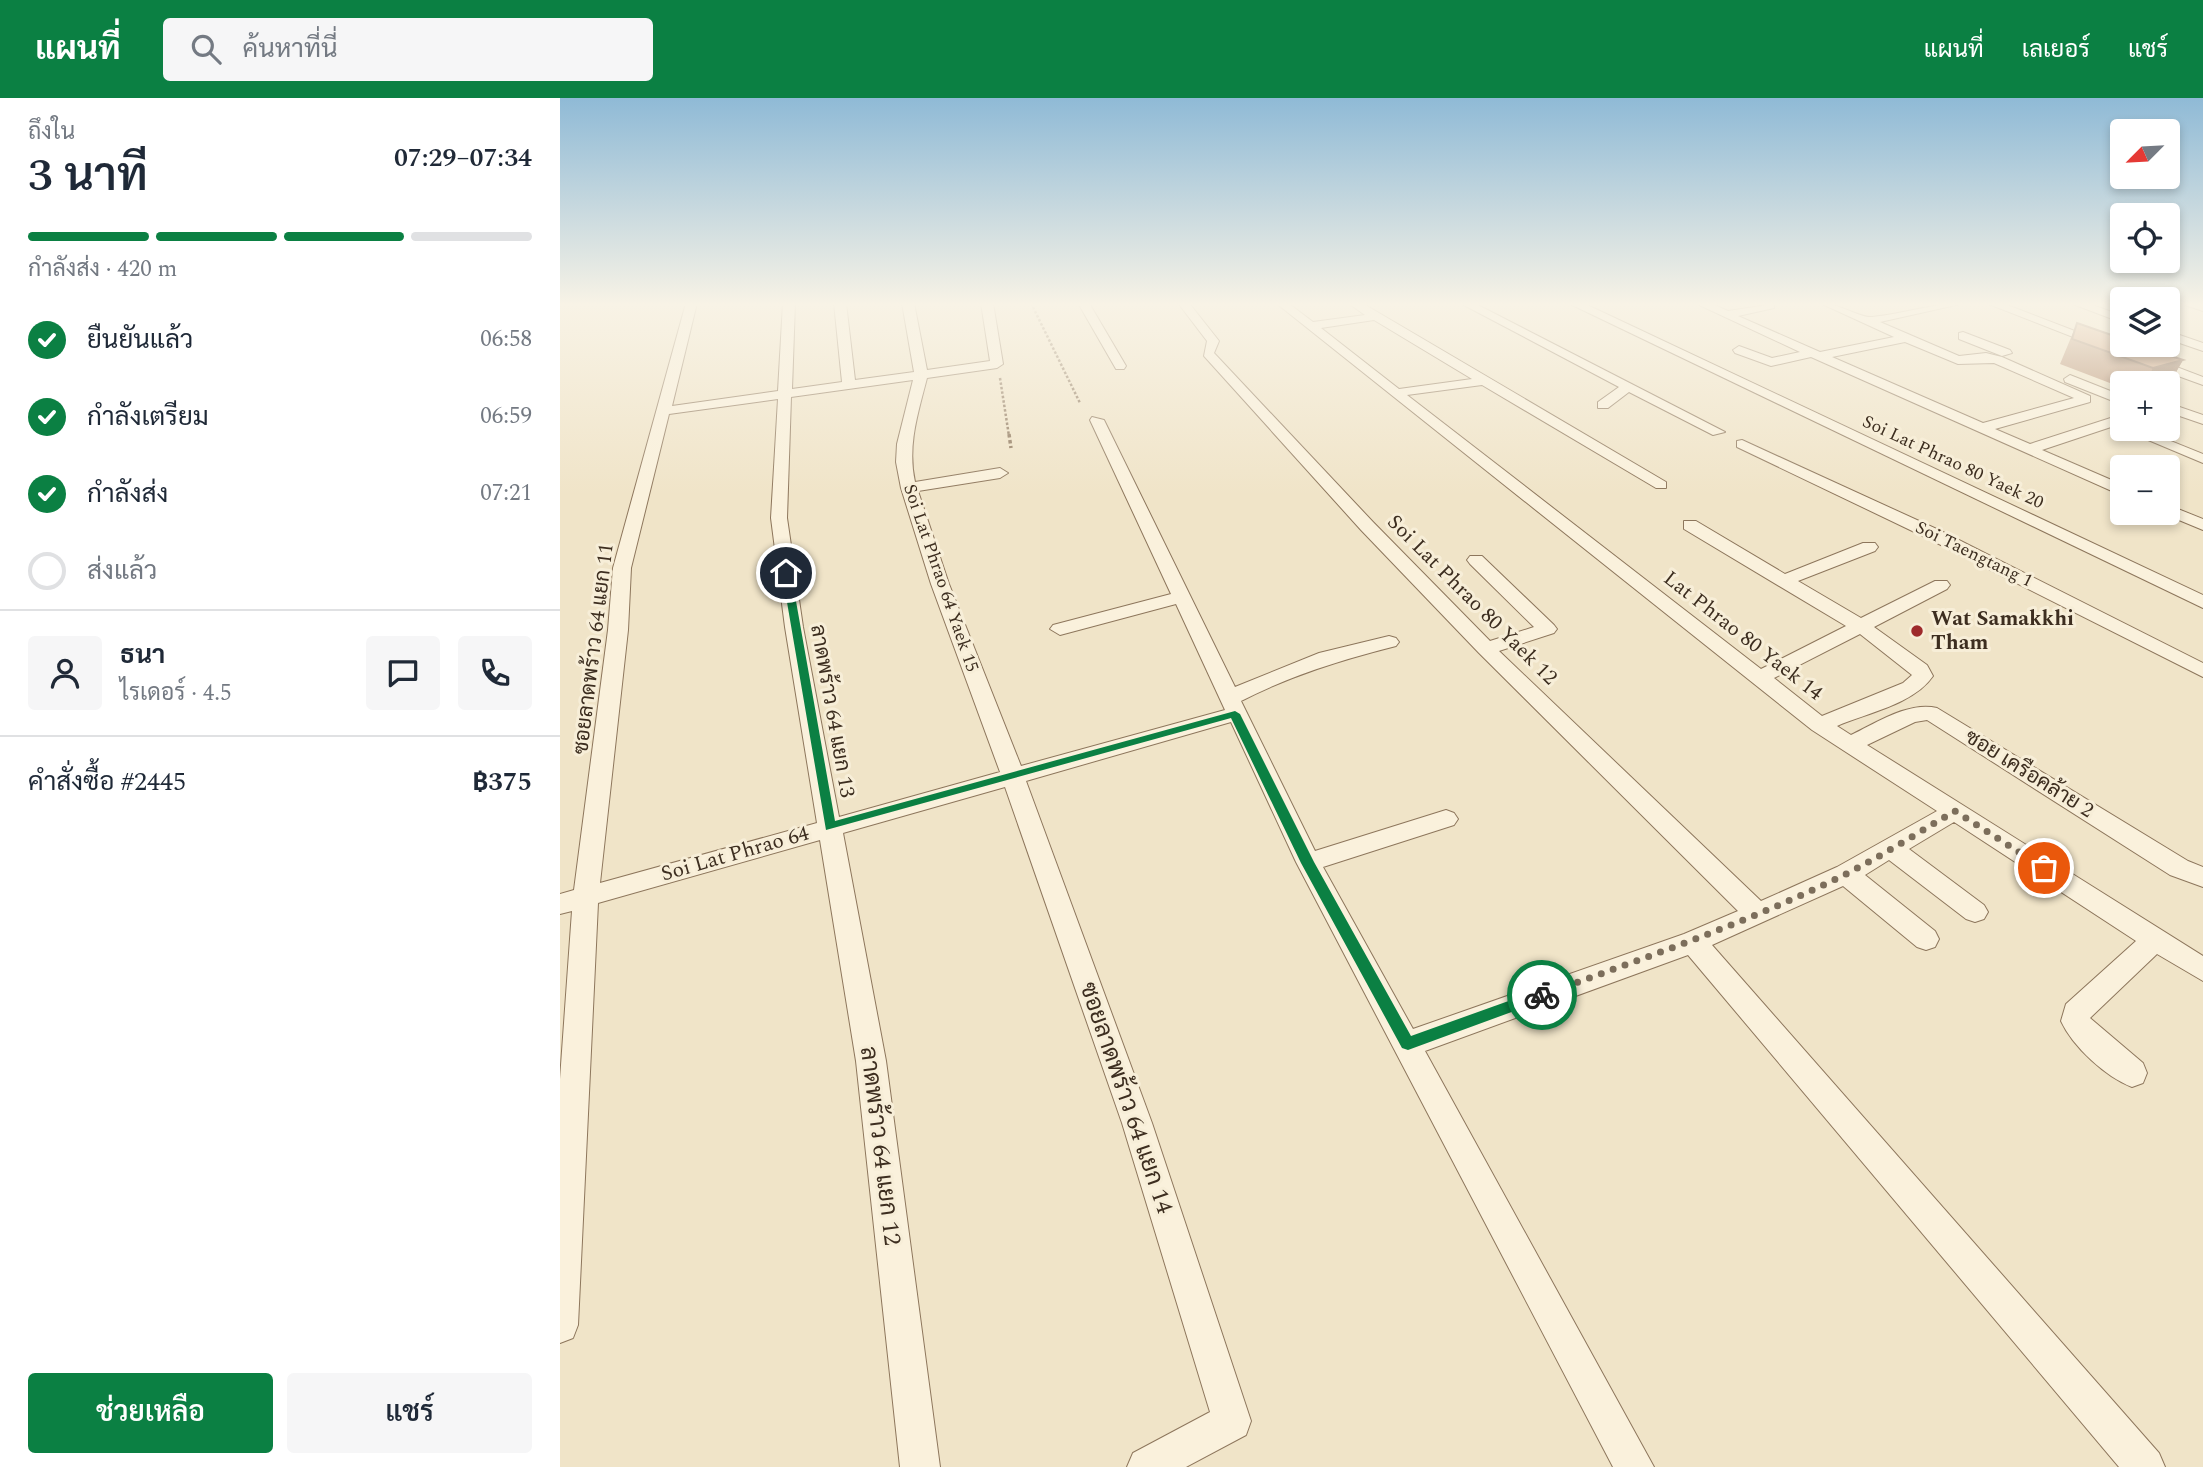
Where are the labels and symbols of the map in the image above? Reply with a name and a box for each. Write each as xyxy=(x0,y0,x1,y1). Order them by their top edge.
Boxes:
north arrow xyxy=(2110,119,2180,189)
street label: Soi Lat Phrao 80 Yaek 20 xyxy=(1858,408,2048,516)
street label: Soi Lat Phrao 64 Yaek 15 xyxy=(896,480,986,676)
street label: Soi Lat Phrao 80 Yaek 12 xyxy=(1379,507,1565,693)
street label: Soi Taengtang 1 xyxy=(1911,514,2037,594)
street label: ซอยลาดพร้าว 64 แยก 11 xyxy=(565,542,623,756)
pin xyxy=(756,543,816,603)
street label: Lat Phrao 80 Yaek 14 xyxy=(1656,563,1830,709)
place label: Wat Samakkhi Tham xyxy=(1931,603,2074,659)
street label: ลาดพร้าว 64 แยก 13 xyxy=(801,622,863,800)
marker: Wat Samakkhi Tham xyxy=(1909,623,1925,639)
street label: ซอย เครือคล้าย 2 xyxy=(1958,721,2100,827)
street label: Soi Lat Phrao 64 xyxy=(657,817,813,890)
pin xyxy=(2014,838,2074,898)
courier xyxy=(1507,960,1577,1030)
street label: ซอยลาดพร้าว 64 แยก 14 xyxy=(1069,977,1183,1219)
street label: ลาดพร้าว 64 แยก 12 xyxy=(850,1045,910,1247)

